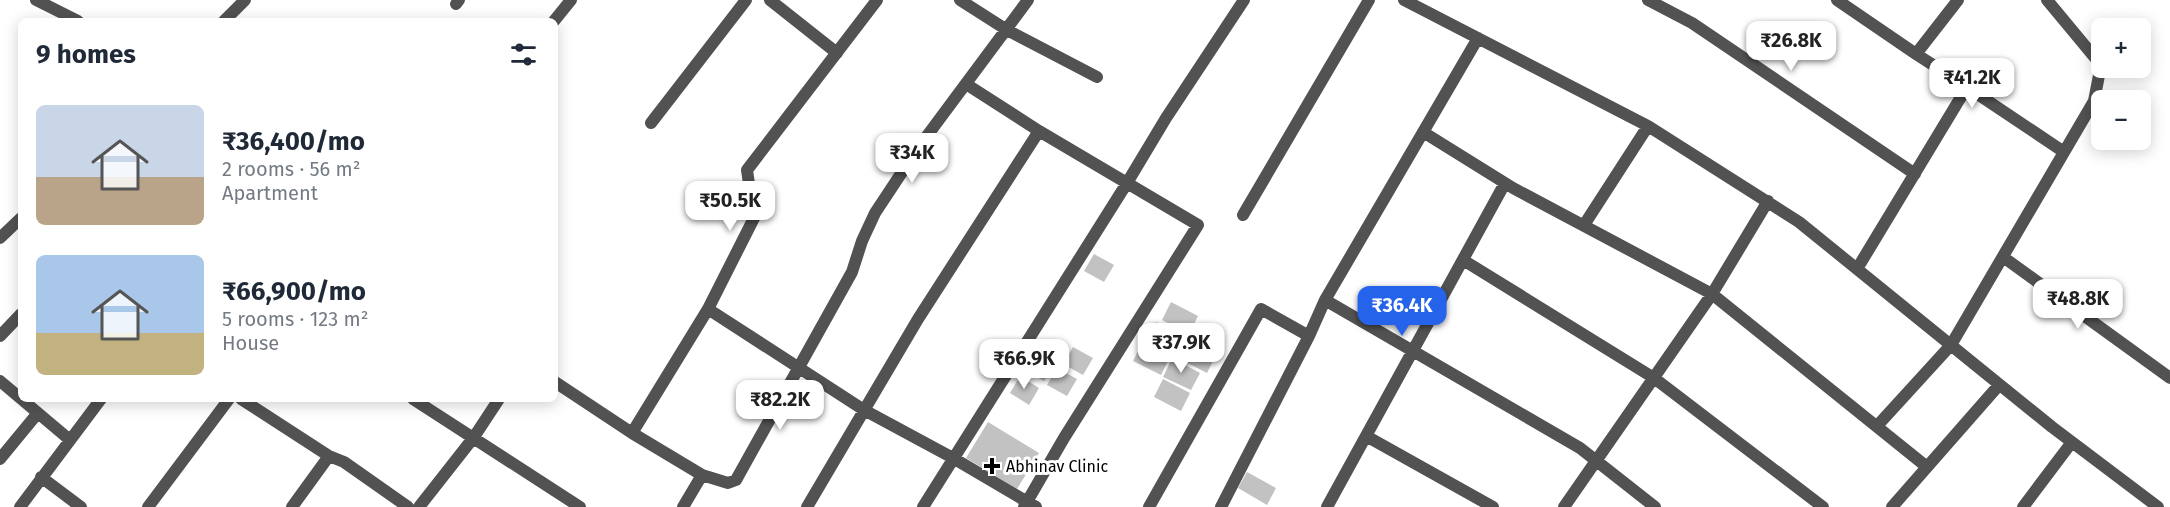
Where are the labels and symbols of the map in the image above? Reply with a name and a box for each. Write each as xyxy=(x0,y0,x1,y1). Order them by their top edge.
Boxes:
pin: ₹26.8K xyxy=(1742,21,1840,72)
pin: ₹41.2K xyxy=(1923,58,2021,109)
pin: ₹34K xyxy=(876,133,948,184)
pin: ₹50.5K xyxy=(681,181,779,232)
pin: ₹48.8K xyxy=(2029,279,2127,330)
pin: ₹36.4K xyxy=(1353,286,1451,337)
pin: ₹37.9K xyxy=(1132,323,1230,374)
pin: ₹66.9K xyxy=(975,339,1073,390)
pin: ₹82.2K xyxy=(731,380,829,431)
marker: Abhinav Clinic xyxy=(983,457,1001,475)
place label: Abhinav Clinic xyxy=(1006,457,1108,476)

